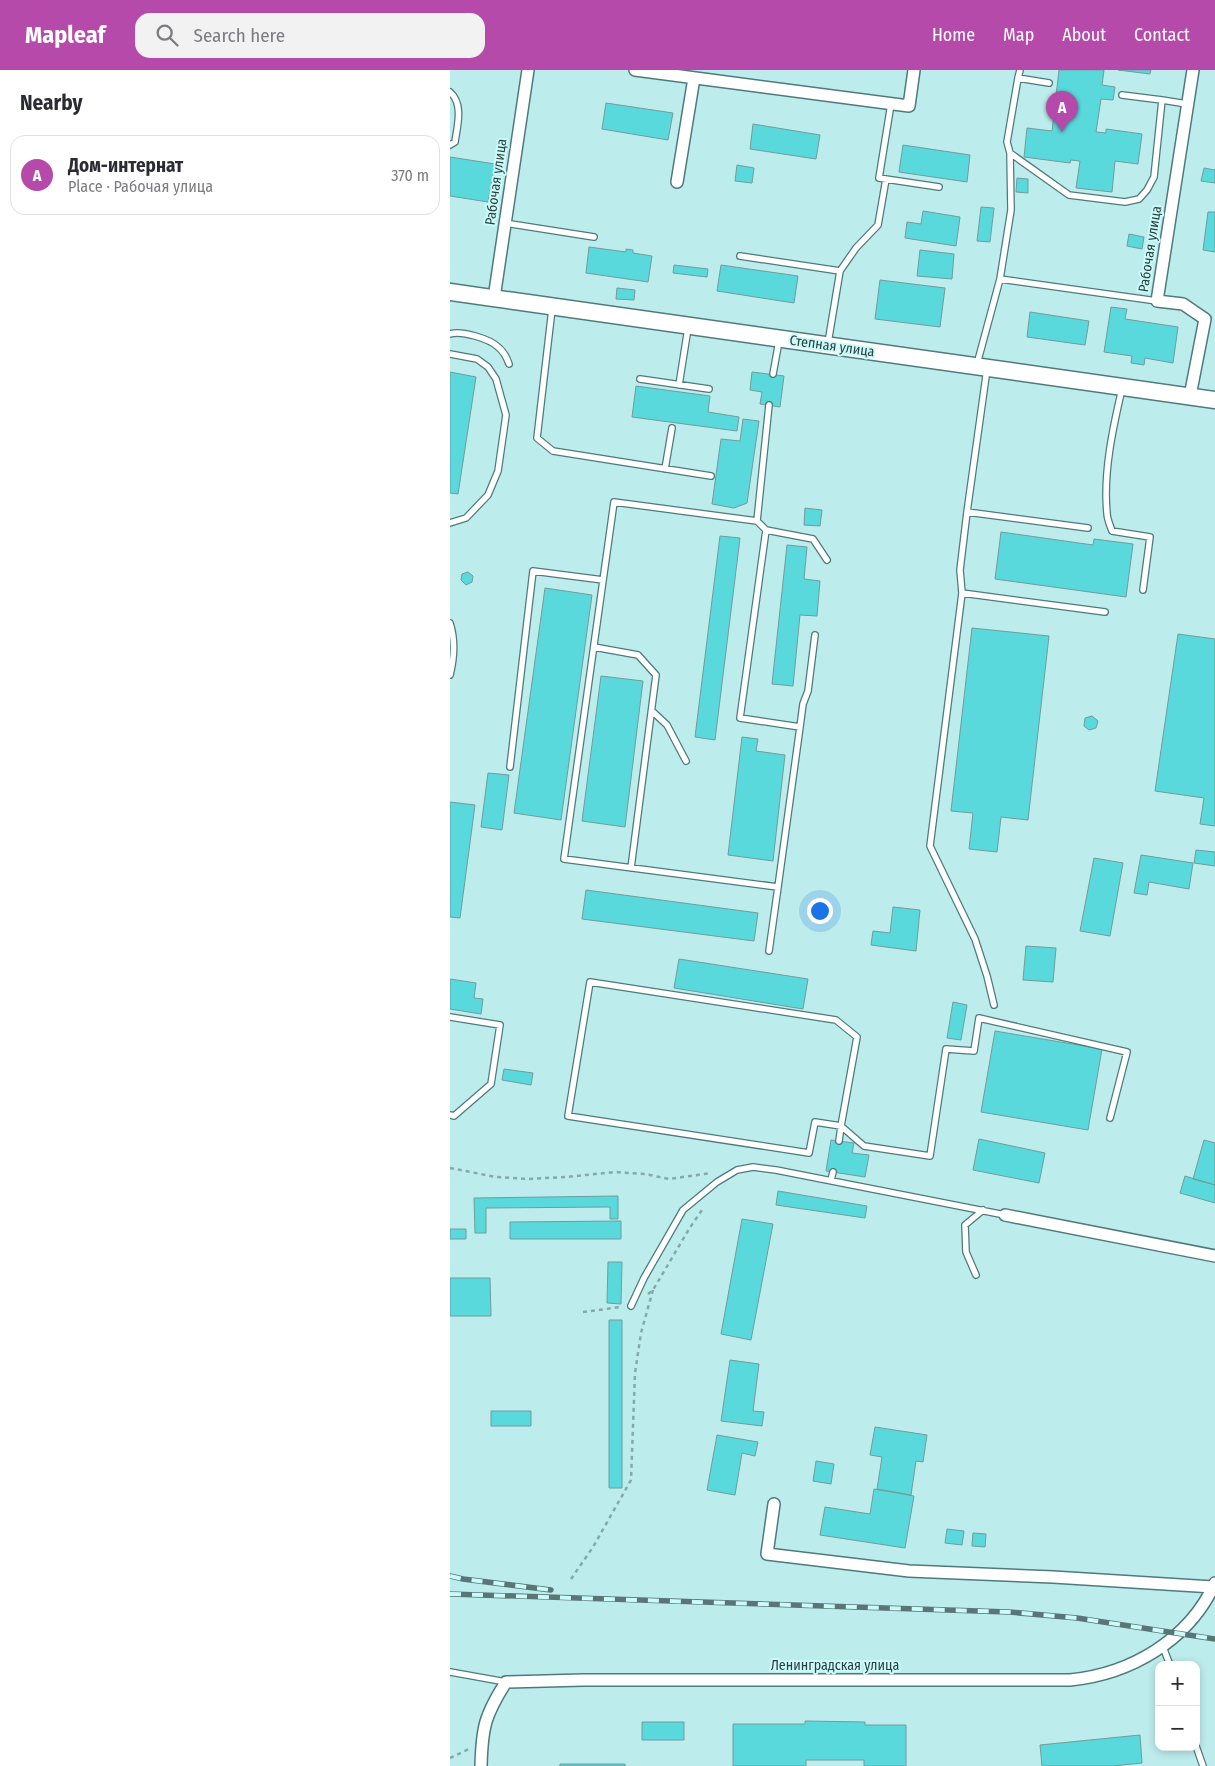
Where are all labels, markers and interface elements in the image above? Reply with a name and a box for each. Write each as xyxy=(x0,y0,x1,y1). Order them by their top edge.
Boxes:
search box xyxy=(135,13,485,58)
text: Mapleaf xyxy=(25,21,105,49)
icon: search xyxy=(153,21,181,49)
text: Search here xyxy=(193,24,285,47)
text: Home xyxy=(932,24,975,46)
text: Map xyxy=(1003,24,1034,46)
text: About xyxy=(1062,24,1106,46)
text: Contact xyxy=(1134,24,1190,46)
text: Nearby xyxy=(20,90,82,116)
pin: A xyxy=(1046,91,1078,132)
street label: Рабочая улица xyxy=(482,138,511,226)
text: Дом-интернат xyxy=(68,154,183,177)
text: A xyxy=(33,166,41,185)
text: 370 m xyxy=(391,166,429,185)
text: Place · Рабочая улица xyxy=(68,177,213,196)
street label: Рабочая улица xyxy=(1135,204,1165,293)
street label: Степная улица xyxy=(788,332,876,360)
your location xyxy=(807,898,833,924)
street label: Ленинградская улица xyxy=(771,1657,900,1674)
map controls xyxy=(1155,1661,1200,1751)
button: + xyxy=(1155,1661,1200,1706)
button: − xyxy=(1155,1706,1200,1751)

